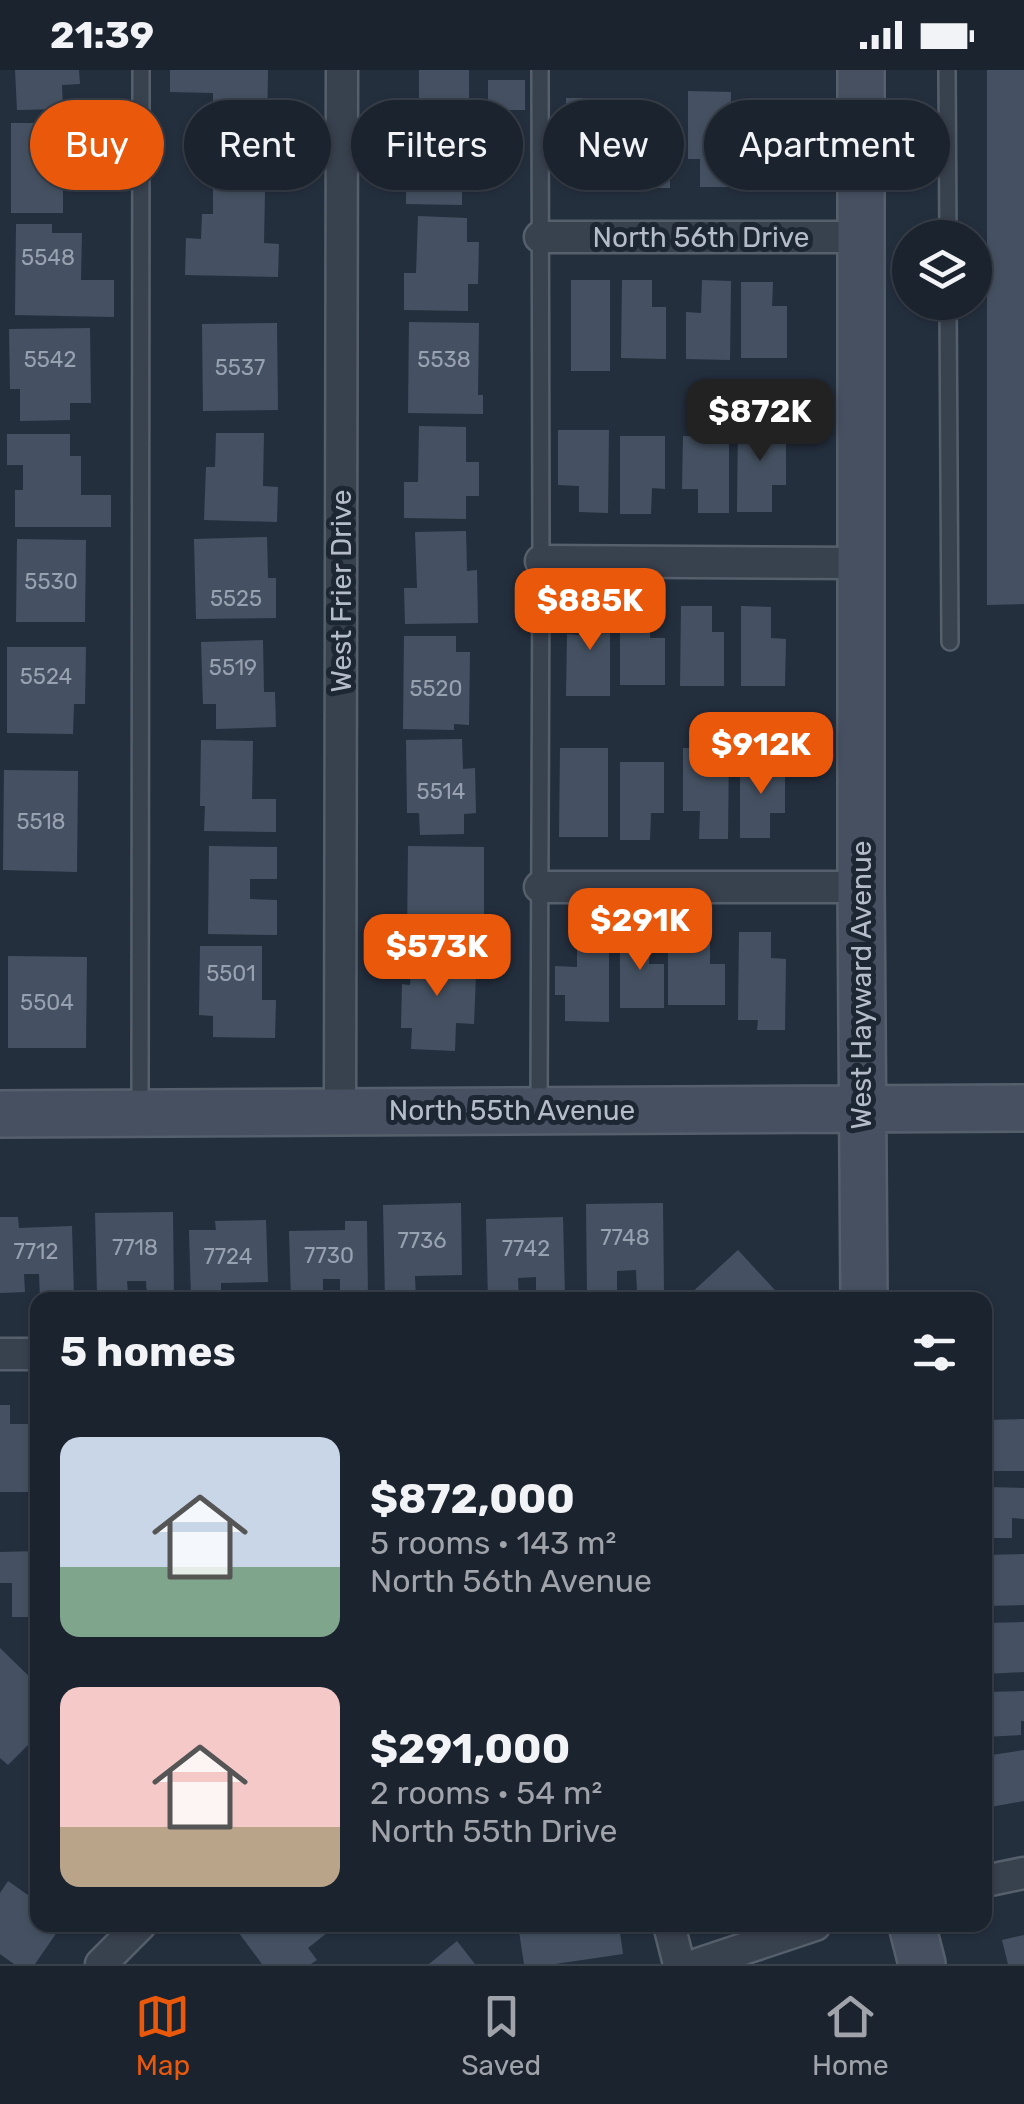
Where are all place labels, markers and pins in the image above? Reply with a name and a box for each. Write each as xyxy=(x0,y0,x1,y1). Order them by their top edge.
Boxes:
pin: $872K xyxy=(690,379,830,464)
pin: $885K xyxy=(520,568,660,653)
pin: $912K xyxy=(691,712,831,797)
pin: $291K xyxy=(570,888,710,973)
pin: $573K xyxy=(367,914,507,999)

